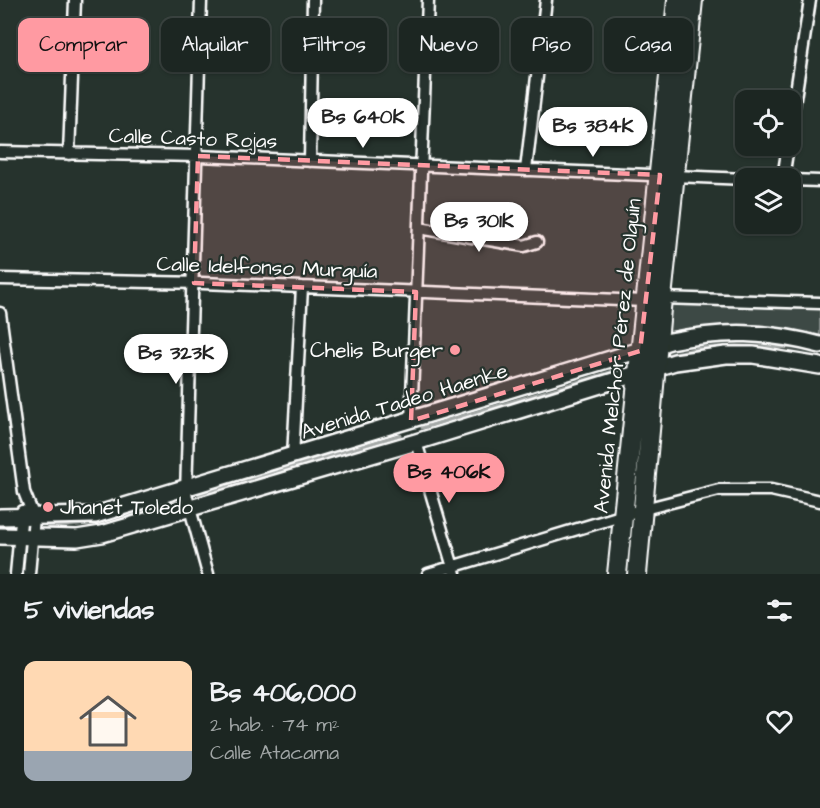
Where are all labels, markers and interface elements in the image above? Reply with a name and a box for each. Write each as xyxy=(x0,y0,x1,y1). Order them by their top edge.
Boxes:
chip: Comprar xyxy=(18,18,149,72)
chip: Alquilar xyxy=(161,18,270,72)
chip: Filtros xyxy=(282,18,387,72)
chip: Nuevo xyxy=(399,18,499,72)
chip: Piso xyxy=(511,18,592,72)
chip: Casa xyxy=(604,18,693,72)
map controls xyxy=(735,90,801,234)
button: locate xyxy=(735,90,801,156)
pin: Bs 640K xyxy=(308,98,418,149)
text: Bs 640K xyxy=(321,103,405,131)
pin: Bs 384K xyxy=(538,107,648,158)
text: Bs 384K xyxy=(552,112,634,140)
street label: Calle Casto Rojas xyxy=(108,121,278,156)
button: layers xyxy=(735,168,801,234)
street label: Avenida Melchor Pérez de Olguín xyxy=(587,197,650,515)
pin: Bs 301K xyxy=(424,202,534,253)
text: Bs 301K xyxy=(444,207,514,235)
street label: Calle Idelfonso Murguía xyxy=(156,249,378,288)
pin: Bs 323K xyxy=(121,334,231,385)
place label: Chelis Burger xyxy=(310,336,443,367)
text: Bs 323K xyxy=(138,339,214,367)
marker: Chelis Burger xyxy=(448,343,462,357)
street label: Avenida Tadeo Haenke xyxy=(297,356,511,447)
pin: Bs 406K xyxy=(394,453,504,504)
text: Bs 406K xyxy=(407,458,491,486)
place label: Jhanet Toledo xyxy=(60,493,193,522)
marker: Jhanet Toledo xyxy=(41,500,55,514)
text: 5 viviendas xyxy=(24,592,154,628)
icon: filters xyxy=(763,594,796,627)
text: Bs 406,000 xyxy=(210,675,356,711)
icon: home xyxy=(72,685,144,757)
icon: heart xyxy=(763,705,796,738)
text: 2 hab. · 74 m² xyxy=(210,711,339,739)
text: Calle Atacama xyxy=(210,739,339,767)

